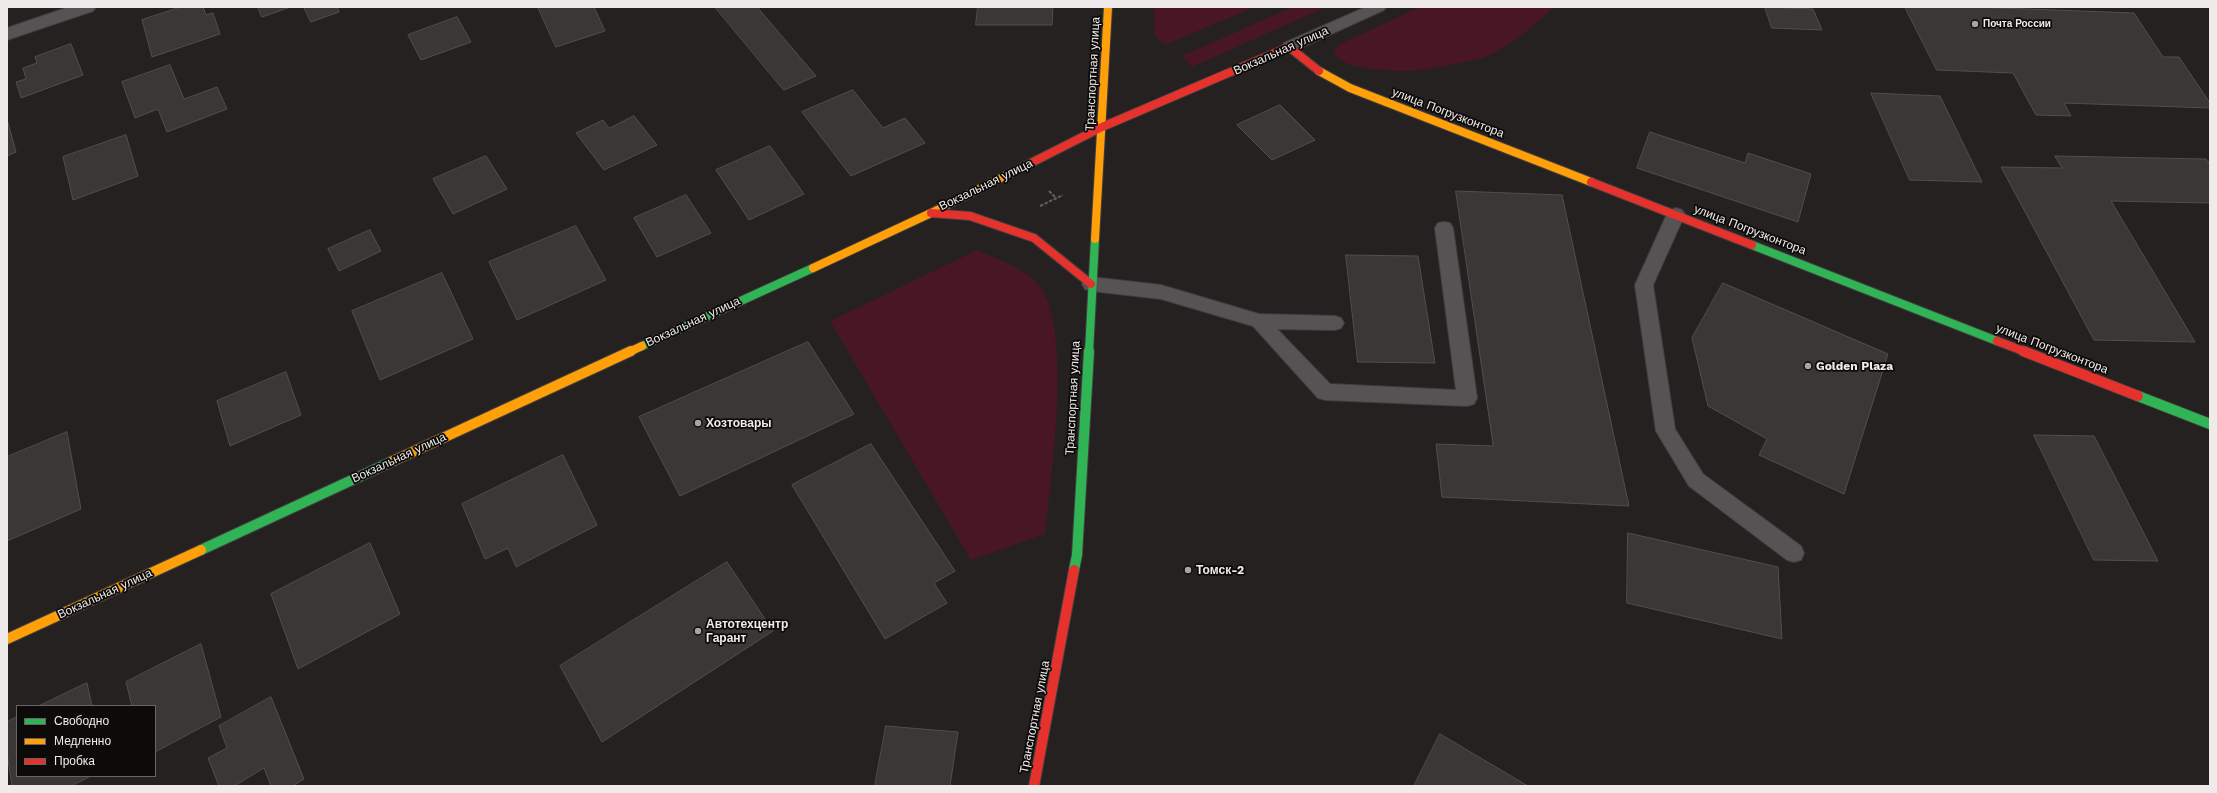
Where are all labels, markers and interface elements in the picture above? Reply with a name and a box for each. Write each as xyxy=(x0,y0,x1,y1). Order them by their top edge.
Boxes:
street label: Транспортная улица xyxy=(1083,16,1103,132)
place label: Почта России xyxy=(1983,18,2051,30)
marker: Почта России xyxy=(1970,19,1980,29)
street label: Вокзальная улица xyxy=(1231,24,1331,78)
street label: улица Погрузконтора xyxy=(1390,85,1506,141)
street label: Вокзальная улица xyxy=(937,156,1035,214)
street label: улица Погрузконтора xyxy=(1692,202,1808,258)
street label: Вокзальная улица xyxy=(644,294,742,350)
street label: улица Погрузконтора xyxy=(1994,321,2110,377)
street label: Транспортная улица xyxy=(1063,340,1083,456)
place label: Golden Plaza xyxy=(1816,359,1893,373)
marker: Golden Plaza xyxy=(1803,361,1813,371)
place label: Хозтовары xyxy=(706,416,772,430)
marker: Хозтовары xyxy=(693,418,703,428)
street label: Вокзальная улица xyxy=(350,430,448,486)
place label: Томск-2 xyxy=(1196,563,1244,577)
marker: Томск-2 xyxy=(1183,565,1193,575)
street label: Вокзальная улица xyxy=(56,566,154,622)
place label: Автотехцентр Гарант xyxy=(706,617,788,645)
marker: Автотехцентр Гарант xyxy=(693,626,703,636)
street label: Транспортная улица xyxy=(1017,659,1053,775)
legend xyxy=(16,705,156,777)
text: Свободно xyxy=(54,714,109,728)
text: Медленно xyxy=(54,734,111,748)
text: Пробка xyxy=(54,754,95,768)

